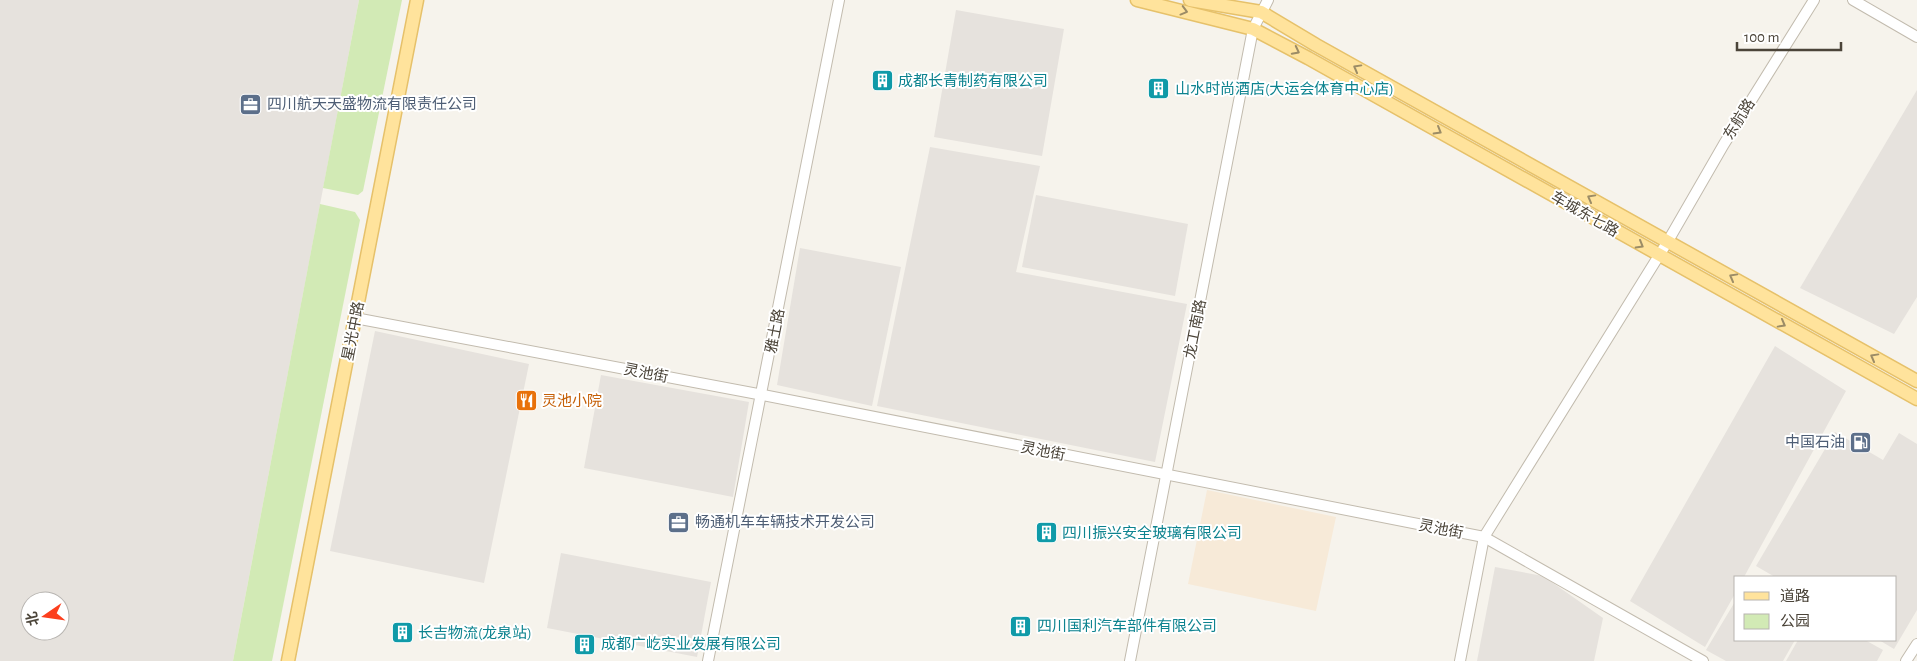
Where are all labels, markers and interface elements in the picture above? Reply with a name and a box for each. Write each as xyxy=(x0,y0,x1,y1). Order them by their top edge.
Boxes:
one-way arrow xyxy=(1180,5,1188,16)
scale bar xyxy=(1737,20,1841,52)
text: 100 m xyxy=(1744,30,1779,45)
one-way arrow xyxy=(1291,45,1300,55)
one-way arrow xyxy=(1354,64,1363,74)
building icon: 成都长青制药有限公司 xyxy=(870,69,894,93)
place label: 成都长青制药有限公司 xyxy=(898,72,1048,89)
building icon: 山水时尚酒店(大运会体育中心店) xyxy=(1147,77,1171,101)
place label: 山水时尚酒店(大运会体育中心店) xyxy=(1175,81,1394,97)
office icon: 四川航天天盛物流有限责任公司 xyxy=(239,92,263,116)
place label: 四川航天天盛物流有限责任公司 xyxy=(267,95,477,112)
street label: 东航路 xyxy=(1720,96,1758,142)
one-way arrow xyxy=(1432,124,1441,134)
street label: 车城东七路 xyxy=(1549,188,1621,240)
one-way arrow xyxy=(1587,194,1596,204)
one-way arrow xyxy=(1635,239,1644,249)
one-way arrow xyxy=(1729,274,1738,284)
street label: 龙工南路 xyxy=(1180,298,1209,360)
street label: 星光中路 xyxy=(339,300,367,362)
street label: 雅土路 xyxy=(763,307,787,355)
one-way arrow xyxy=(1777,318,1786,328)
one-way arrow xyxy=(1871,353,1880,363)
street label: 灵池街 xyxy=(622,361,670,385)
restaurant icon: 灵池小院 xyxy=(514,389,538,413)
place label: 灵池小院 xyxy=(542,393,602,409)
fuel station icon: 中国石油 xyxy=(1849,430,1873,454)
place label: 中国石油 xyxy=(1785,434,1845,450)
street label: 灵池街 xyxy=(1019,439,1067,463)
office icon: 畅通机车车辆技术开发公司 xyxy=(667,510,691,534)
place label: 畅通机车车辆技术开发公司 xyxy=(695,514,875,530)
street label: 灵池街 xyxy=(1417,517,1465,541)
building icon: 四川振兴安全玻璃有限公司 xyxy=(1034,521,1058,545)
place label: 四川振兴安全玻璃有限公司 xyxy=(1062,525,1242,541)
legend xyxy=(1734,576,1897,641)
text: 道路 xyxy=(1780,588,1810,604)
north arrow xyxy=(20,591,70,641)
text: 北 xyxy=(24,610,42,627)
text: 公园 xyxy=(1780,613,1810,629)
building icon: 四川国利汽车部件有限公司 xyxy=(1009,614,1033,638)
place label: 四川国利汽车部件有限公司 xyxy=(1037,617,1217,634)
building icon: 长吉物流(龙泉站) xyxy=(390,621,414,645)
place label: 长吉物流(龙泉站) xyxy=(418,624,532,641)
building icon: 成都广屹实业发展有限公司 xyxy=(573,632,597,656)
place label: 成都广屹实业发展有限公司 xyxy=(601,635,781,652)

